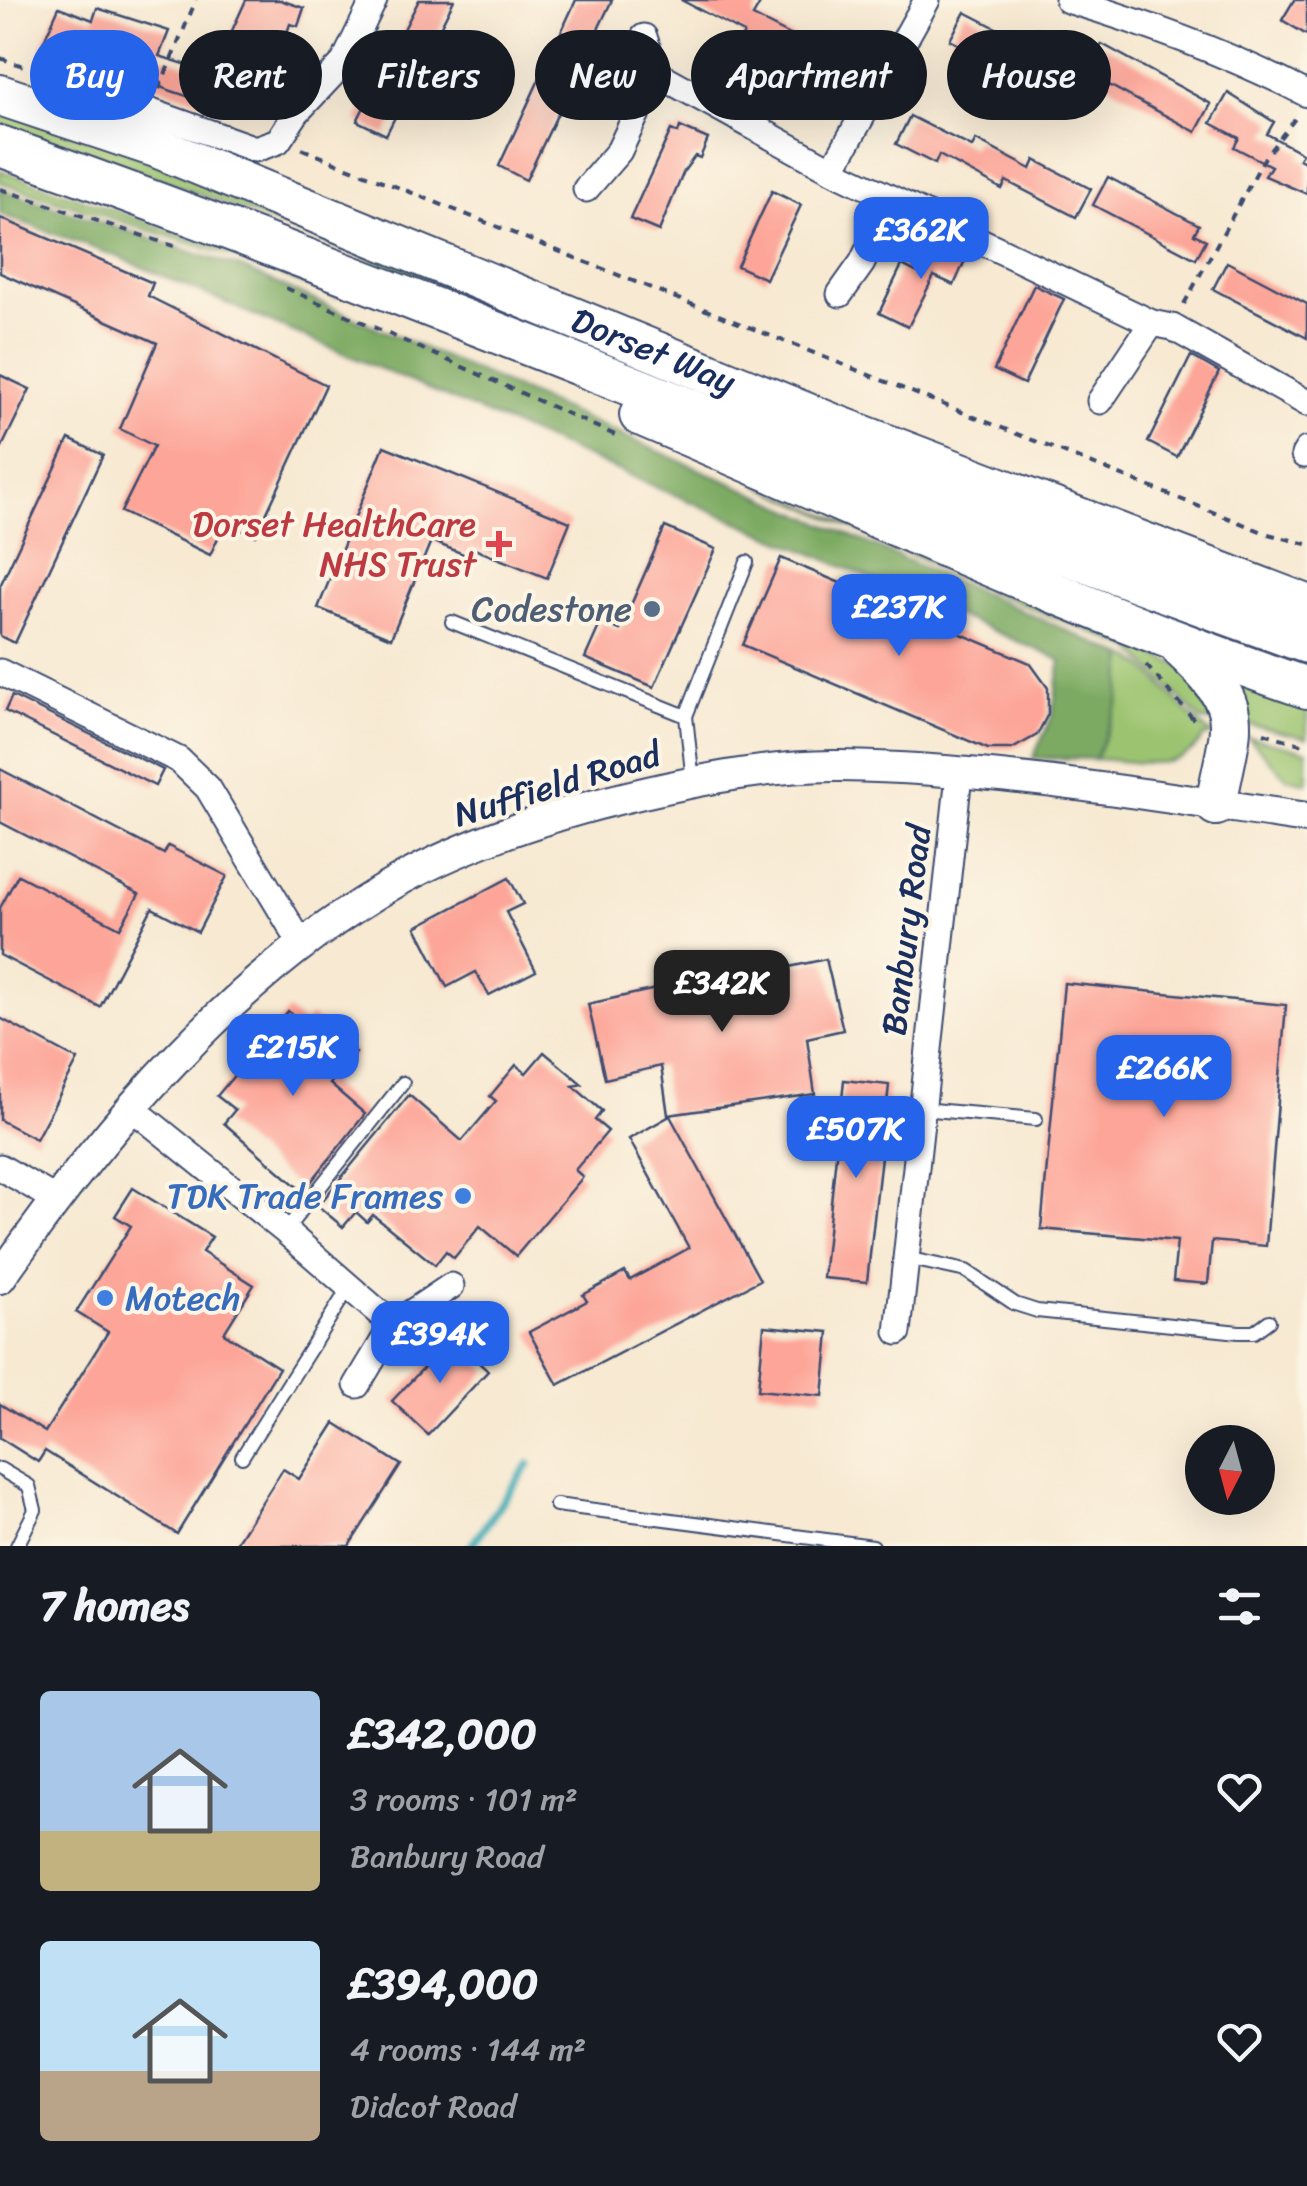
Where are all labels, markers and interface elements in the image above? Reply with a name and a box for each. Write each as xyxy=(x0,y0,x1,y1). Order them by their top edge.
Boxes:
chip: Buy xyxy=(30,30,159,120)
chip: Rent xyxy=(179,30,322,120)
chip: Filters xyxy=(342,30,515,120)
chip: New xyxy=(535,30,671,120)
chip: Apartment xyxy=(691,30,927,120)
chip: House xyxy=(947,30,1111,120)
pin: £362K xyxy=(851,197,991,282)
text: £362K xyxy=(876,201,966,258)
street label: Dorset Way xyxy=(562,289,746,412)
place label: Dorset HealthCare NHS Trust xyxy=(192,493,478,595)
marker: Dorset HealthCare NHS Trust xyxy=(486,531,512,557)
pin: £237K xyxy=(829,574,969,659)
place label: Codestone xyxy=(472,578,632,640)
text: £237K xyxy=(854,578,944,635)
marker: Codestone xyxy=(641,598,663,620)
street label: Nuffield Road xyxy=(446,722,671,845)
street label: Banbury Road xyxy=(862,818,950,1039)
pin: £342K xyxy=(652,950,792,1035)
text: £342K xyxy=(676,954,768,1011)
pin: £215K xyxy=(223,1014,363,1099)
text: £215K xyxy=(249,1018,337,1075)
pin: £266K xyxy=(1094,1035,1234,1120)
text: £266K xyxy=(1118,1039,1210,1096)
pin: £507K xyxy=(786,1096,926,1181)
text: £507K xyxy=(809,1100,903,1157)
place label: TDK Trade Frames xyxy=(167,1165,443,1227)
marker: TDK Trade Frames xyxy=(452,1185,474,1207)
place label: Motech xyxy=(125,1267,240,1329)
marker: Motech xyxy=(94,1287,116,1309)
pin: £394K xyxy=(370,1301,510,1386)
text: £394K xyxy=(393,1305,487,1362)
north arrow xyxy=(1185,1425,1275,1515)
map controls xyxy=(1185,1425,1275,1515)
text: 7 homes xyxy=(40,1569,189,1643)
icon: filters xyxy=(1212,1579,1267,1634)
text: £342,000 xyxy=(350,1697,537,1771)
icon: home xyxy=(120,1731,240,1851)
icon: heart xyxy=(1212,1764,1267,1819)
text: 3 rooms · 101 m² xyxy=(350,1771,578,1828)
text: Banbury Road xyxy=(350,1828,544,1885)
text: £394,000 xyxy=(350,1947,538,2021)
icon: home xyxy=(120,1981,240,2101)
icon: heart xyxy=(1212,2014,1267,2069)
text: 4 rooms · 144 m² xyxy=(350,2021,586,2078)
text: Didcot Road xyxy=(350,2078,516,2135)

